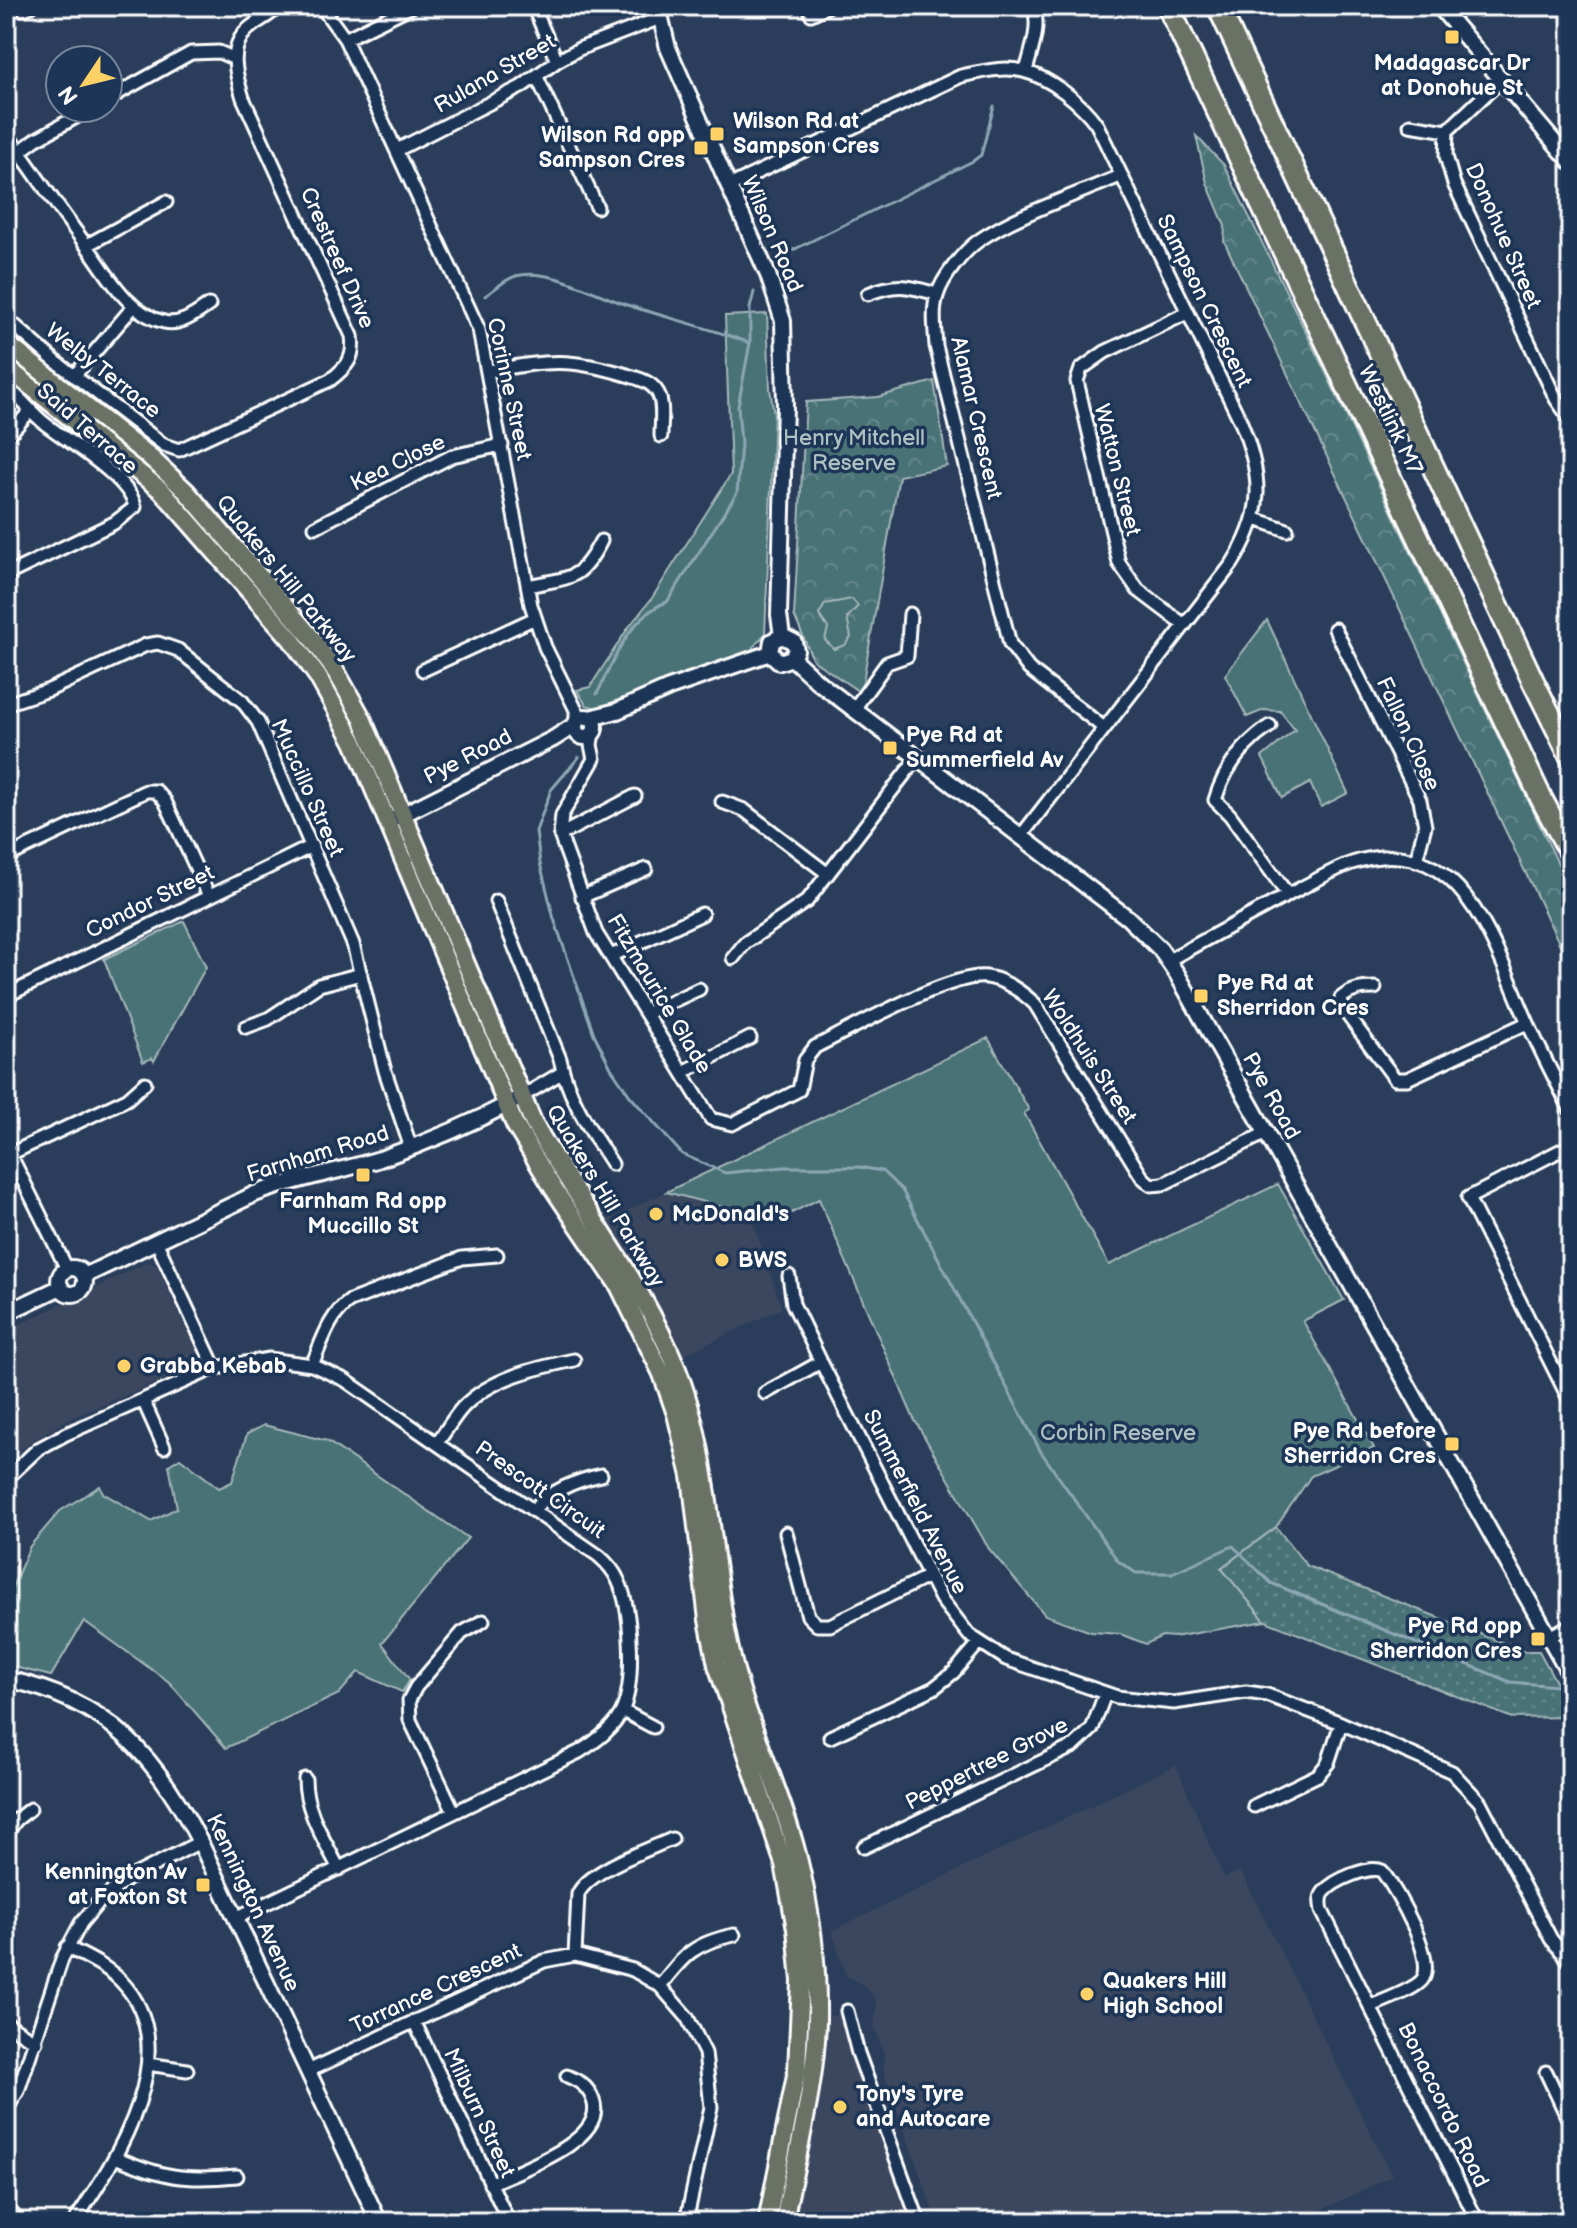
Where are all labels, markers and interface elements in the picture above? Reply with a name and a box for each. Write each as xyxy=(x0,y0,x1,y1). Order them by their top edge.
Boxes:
street label: Rulana Street xyxy=(429,28,561,120)
marker: Madagascar Dr at Donohue St xyxy=(1443,28,1461,46)
north arrow xyxy=(44,44,124,124)
place label: Madagascar Dr at Donohue St xyxy=(1374,50,1530,102)
text: N xyxy=(53,80,85,109)
place label: Wilson Rd at Sampson Cres xyxy=(733,108,879,160)
place label: Wilson Rd opp Sampson Cres xyxy=(539,122,685,174)
marker: Wilson Rd at Sampson Cres xyxy=(708,125,726,143)
marker: Wilson Rd opp Sampson Cres xyxy=(692,139,710,157)
street label: Donohue Street xyxy=(1459,159,1547,313)
street label: Wilson Road xyxy=(735,172,809,296)
street label: Crestreef Drive xyxy=(294,183,380,333)
street label: Sampson Crescent xyxy=(1150,210,1258,392)
street label: Corinne Street xyxy=(481,315,537,463)
street label: Welby Terrace xyxy=(40,317,166,425)
street label: Alamar Crescent xyxy=(944,334,1008,502)
street label: Westlink M7 xyxy=(1352,361,1428,479)
street label: Said Terrace xyxy=(31,378,143,480)
street label: Watton Street xyxy=(1088,401,1146,539)
park label: Henry Mitchell Reserve xyxy=(783,425,925,477)
street label: Kea Close xyxy=(346,428,450,498)
street label: Quakers Hill Parkway xyxy=(210,490,362,668)
street label: Fallon Close xyxy=(1370,673,1446,795)
street label: Muccillo Street xyxy=(265,715,350,861)
place label: Pye Rd at Summerfield Av xyxy=(906,722,1064,774)
street label: Pye Road xyxy=(419,723,517,791)
marker: Pye Rd at Summerfield Av xyxy=(881,739,899,757)
street label: Condor Street xyxy=(81,859,219,945)
street label: Fitzmaurice Glade xyxy=(601,909,717,1079)
place label: Pye Rd at Sherridon Cres xyxy=(1217,970,1369,1022)
street label: Woldhuis Street xyxy=(1035,985,1143,1130)
marker: Pye Rd at Sherridon Cres xyxy=(1192,987,1210,1005)
street label: Pye Road xyxy=(1236,1048,1306,1144)
street label: Quakers Hill Parkway xyxy=(540,1100,670,1292)
street label: Farnham Road xyxy=(244,1120,392,1188)
marker: Farnham Rd opp Muccillo St xyxy=(354,1166,372,1184)
place label: Farnham Rd opp Muccillo St xyxy=(279,1188,447,1240)
place label: McDonald's xyxy=(672,1201,789,1228)
marker: McDonald's xyxy=(647,1205,665,1223)
place label: BWS xyxy=(738,1247,787,1274)
marker: BWS xyxy=(713,1251,731,1269)
place label: Grabba Kebab xyxy=(140,1353,287,1380)
marker: Grabba Kebab xyxy=(115,1357,133,1375)
street label: Summerfield Avenue xyxy=(857,1405,973,1599)
place label: Pye Rd before Sherridon Cres xyxy=(1284,1418,1436,1470)
park label: Corbin Reserve xyxy=(1040,1420,1196,1447)
street label: Prescott Circuit xyxy=(470,1435,611,1545)
marker: Pye Rd before Sherridon Cres xyxy=(1443,1435,1461,1453)
place label: Pye Rd opp Sherridon Cres xyxy=(1370,1613,1522,1665)
marker: Pye Rd opp Sherridon Cres xyxy=(1529,1630,1547,1648)
street label: Peppertree Grove xyxy=(901,1711,1073,1817)
street label: Kennington Avenue xyxy=(200,1810,306,1996)
place label: Kennington Av at Foxton St xyxy=(45,1859,188,1911)
marker: Kennington Av at Foxton St xyxy=(194,1876,212,1894)
street label: Torrance Crescent xyxy=(346,1937,526,2040)
place label: Quakers Hill High School xyxy=(1103,1968,1227,2020)
marker: Quakers Hill High School xyxy=(1078,1985,1096,2003)
street label: Bonaccordo Road xyxy=(1391,2018,1495,2192)
street label: Milburn Street xyxy=(437,2044,521,2182)
place label: Tony's Tyre and Autocare xyxy=(856,2081,990,2133)
marker: Tony's Tyre and Autocare xyxy=(831,2098,849,2116)

